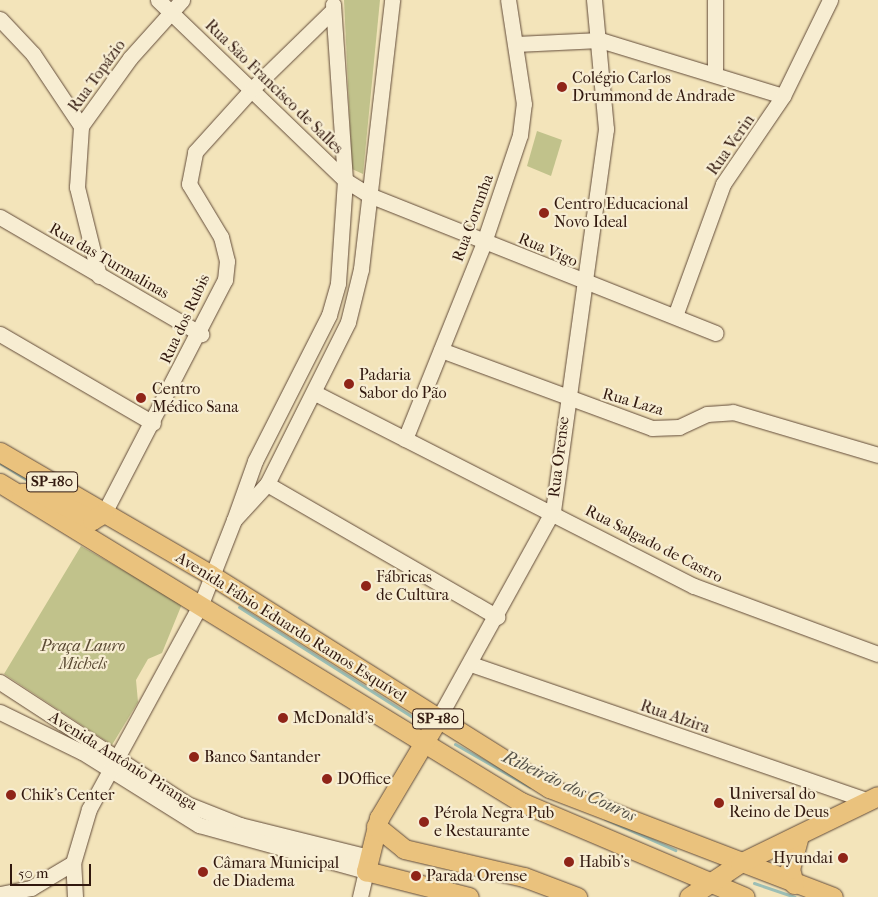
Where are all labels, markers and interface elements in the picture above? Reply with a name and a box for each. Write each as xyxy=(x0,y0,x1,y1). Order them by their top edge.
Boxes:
street label: Rua São Francisco de Salles xyxy=(201,16,347,158)
street label: Rua Topázio xyxy=(64,36,130,116)
place label: Colégio Carlos Drummond de Andrade xyxy=(572,68,735,106)
marker: Colégio Carlos Drummond de Andrade xyxy=(556,81,568,93)
street label: Rua Verin xyxy=(703,111,759,179)
street label: Rua Corunha xyxy=(448,172,498,264)
place label: Centro Educacional Novo Ideal xyxy=(554,194,688,232)
marker: Centro Educacional Novo Ideal xyxy=(538,207,550,219)
street label: Rua das Turmalinas xyxy=(46,219,172,303)
street label: Rua Vigo xyxy=(515,229,581,271)
street label: Rua dos Rubis xyxy=(156,271,214,367)
place label: Padaria Sabor do Pão xyxy=(359,365,447,403)
marker: Padaria Sabor do Pão xyxy=(343,378,355,390)
place label: Centro Médico Sana xyxy=(152,379,239,417)
street label: Rua Laza xyxy=(600,384,666,420)
marker: Centro Médico Sana xyxy=(134,391,148,405)
street label: Rua Orense xyxy=(544,415,574,499)
road number: SP-180 xyxy=(26,470,78,494)
street label: Rua Salgado de Castro xyxy=(582,501,726,587)
street label: Avenida Fábio Eduardo Ramos Esquível xyxy=(172,548,410,706)
place label: Fábricas de Cultura xyxy=(376,567,449,605)
marker: Fábricas de Cultura xyxy=(360,580,372,592)
park label: Praça Lauro Michels xyxy=(41,636,125,674)
street label: Rua Alzira xyxy=(638,696,712,738)
road number: SP-180 xyxy=(412,706,464,732)
street label: Avenida Antônio Piranga xyxy=(45,707,201,815)
place label: McDonald's xyxy=(293,708,374,728)
marker: McDonald's xyxy=(277,712,289,724)
place label: Banco Santander xyxy=(204,747,320,767)
water label: Ribeirão dos Couros xyxy=(499,747,639,827)
marker: Banco Santander xyxy=(188,751,200,763)
place label: DOffice xyxy=(337,769,391,789)
marker: DOffice xyxy=(321,773,333,785)
place label: Universal do Reino de Deus xyxy=(729,784,829,822)
place label: Chik's Center xyxy=(21,785,115,805)
marker: Chik's Center xyxy=(5,789,17,801)
marker: Universal do Reino de Deus xyxy=(713,797,725,809)
place label: Pérola Negra Pub e Restaurante xyxy=(434,803,554,841)
marker: Pérola Negra Pub e Restaurante xyxy=(418,816,430,828)
place label: Hyundai xyxy=(773,848,833,868)
place label: Habib's xyxy=(579,852,630,872)
marker: Hyundai xyxy=(837,852,849,864)
place label: Câmara Municipal de Diadema xyxy=(213,853,339,891)
scale bar xyxy=(12,854,94,886)
marker: Habib's xyxy=(563,856,575,868)
text: 50 m xyxy=(18,864,48,882)
marker: Câmara Municipal de Diadema xyxy=(197,866,209,878)
place label: Parada Orense xyxy=(426,866,527,886)
marker: Parada Orense xyxy=(410,870,422,882)

